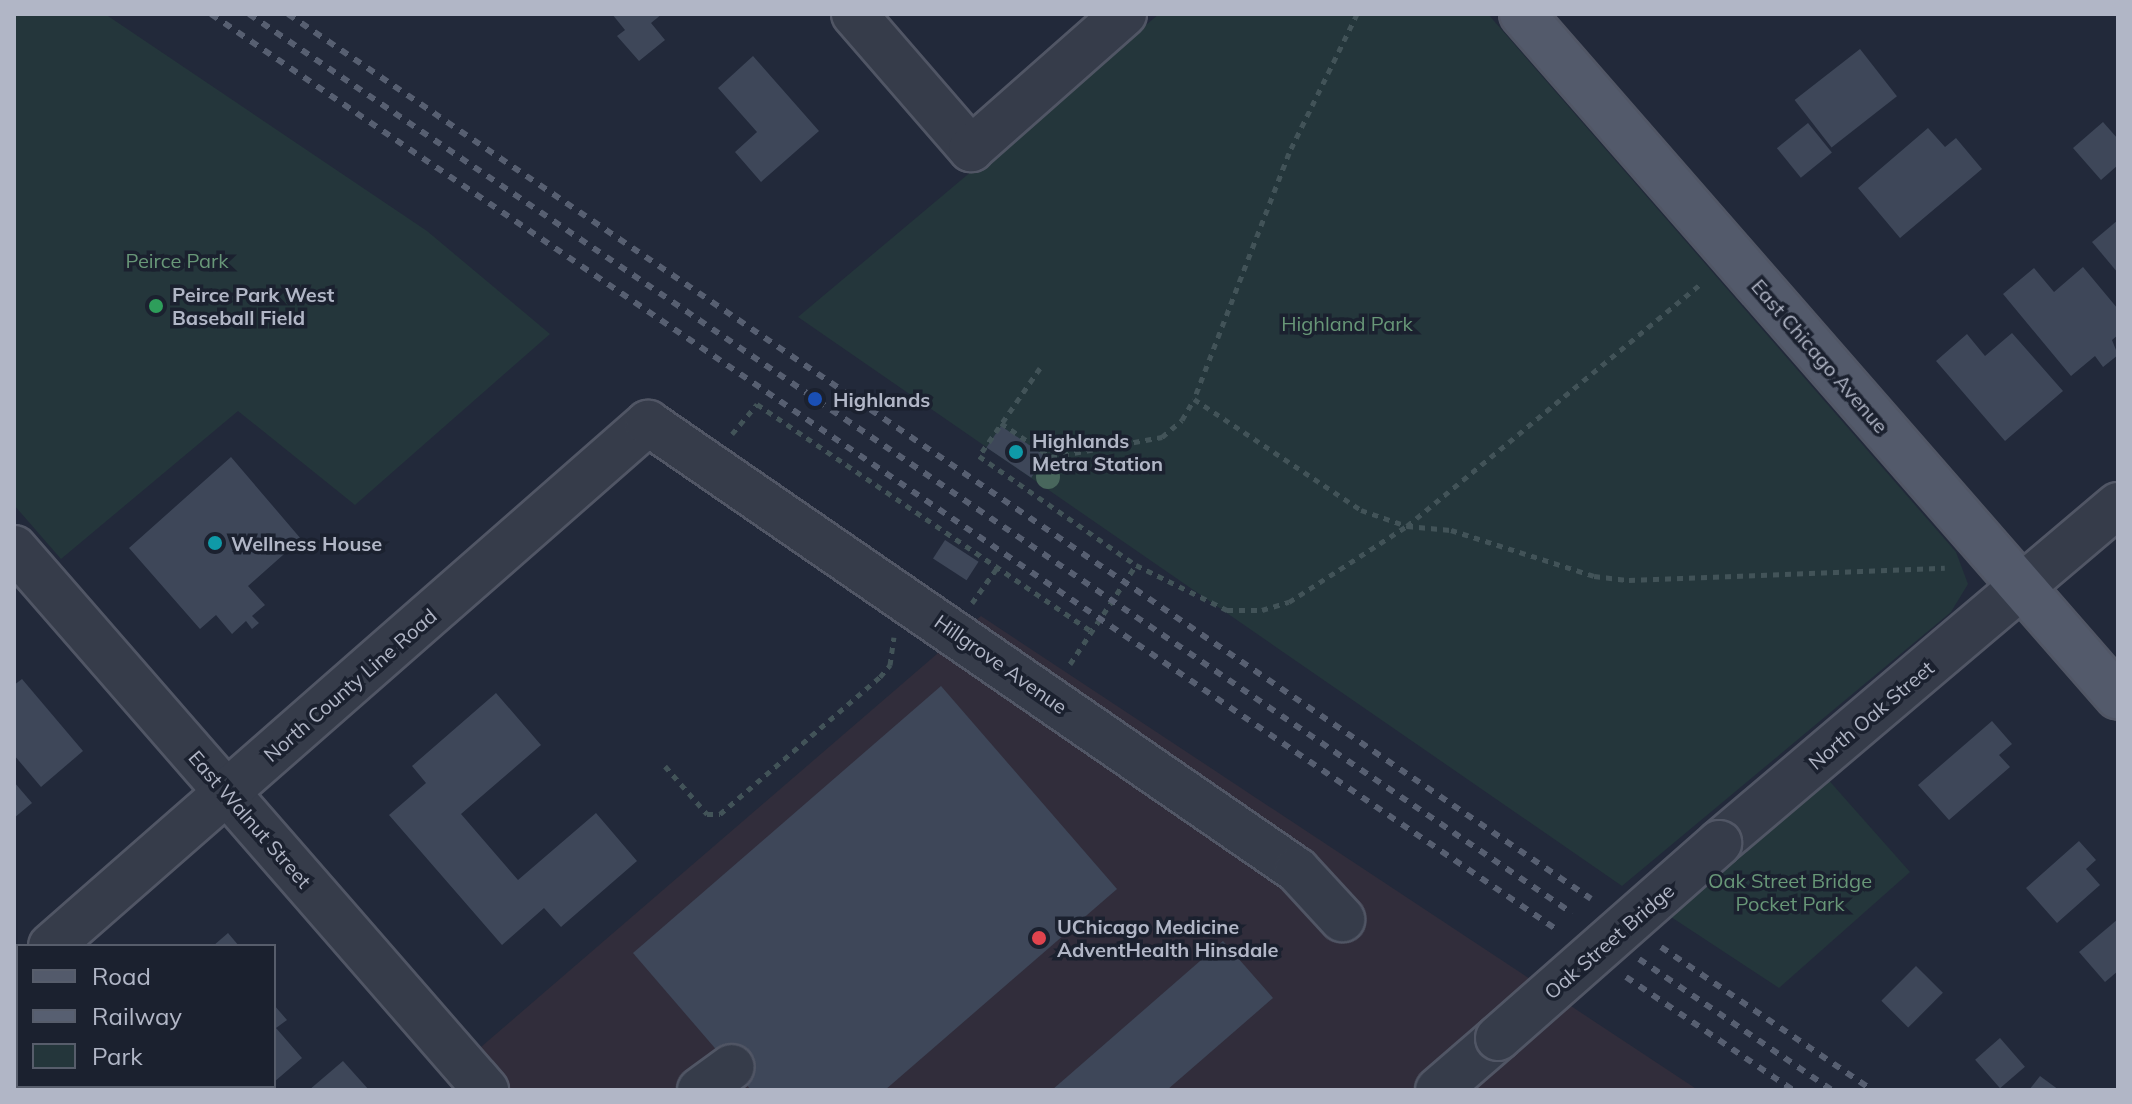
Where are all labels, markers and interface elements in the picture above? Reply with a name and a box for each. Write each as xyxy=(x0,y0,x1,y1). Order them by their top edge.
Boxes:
park label: Peirce Park xyxy=(125,248,229,272)
street label: East Chicago Avenue xyxy=(1747,274,1893,438)
place label: Peirce Park West Baseball Field xyxy=(172,282,334,329)
marker: Peirce Park West Baseball Field xyxy=(147,297,165,315)
park label: Highland Park xyxy=(1281,311,1413,335)
place label: Highlands xyxy=(833,387,930,411)
marker: Highlands xyxy=(804,388,826,410)
place label: Highlands Metra Station xyxy=(1032,428,1163,475)
marker: Highlands Metra Station xyxy=(1007,443,1025,461)
place label: Wellness House xyxy=(231,531,382,555)
marker: Wellness House xyxy=(206,534,224,552)
street label: North County Line Road xyxy=(259,603,441,767)
street label: Hillgrove Avenue xyxy=(930,609,1072,719)
street label: North Oak Street xyxy=(1803,656,1939,774)
street label: East Walnut Street xyxy=(184,745,316,893)
park label: Oak Street Bridge Pocket Park xyxy=(1708,869,1872,916)
street label: Oak Street Bridge xyxy=(1539,878,1679,1004)
place label: UChicago Medicine AdventHealth Hinsdale xyxy=(1057,914,1279,961)
marker: UChicago Medicine AdventHealth Hinsdale xyxy=(1028,927,1050,949)
legend xyxy=(16,944,276,1088)
text: Road xyxy=(92,961,151,991)
text: Railway xyxy=(92,1001,182,1031)
text: Park xyxy=(92,1041,143,1071)

